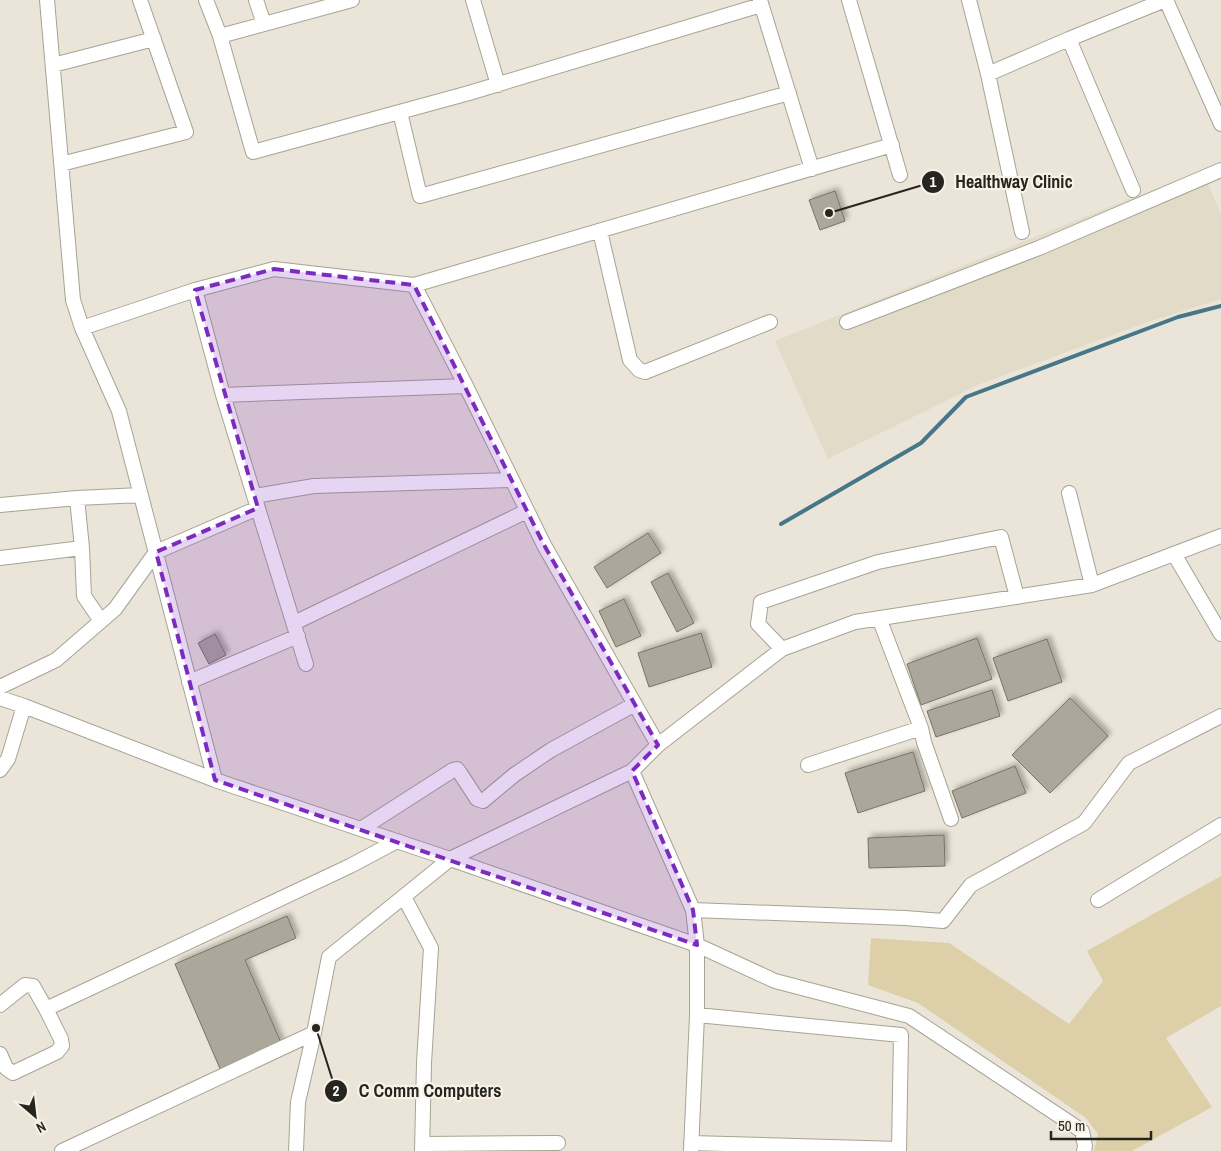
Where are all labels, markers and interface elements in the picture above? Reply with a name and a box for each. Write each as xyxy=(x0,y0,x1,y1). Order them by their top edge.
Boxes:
callout: Healthway Clinic xyxy=(921,165,1083,198)
text: Healthway Clinic xyxy=(955,169,1073,194)
text: 1 xyxy=(930,171,937,192)
callout: C Comm Computers xyxy=(324,1074,511,1107)
text: C Comm Computers xyxy=(359,1078,501,1103)
text: 2 xyxy=(333,1080,340,1101)
north arrow xyxy=(10,1091,60,1141)
scale bar xyxy=(1051,1108,1151,1140)
text: 50 m xyxy=(1058,1115,1085,1136)
text: N xyxy=(33,1118,49,1137)

